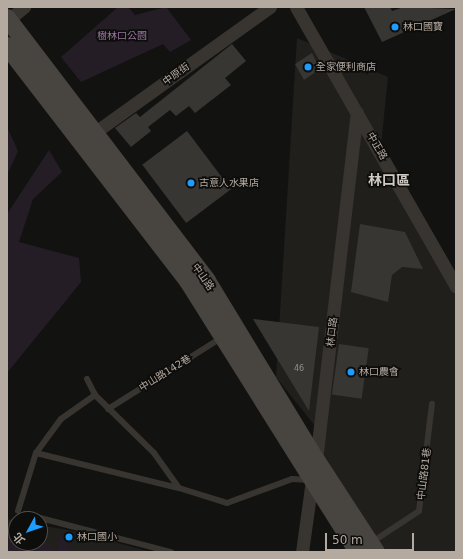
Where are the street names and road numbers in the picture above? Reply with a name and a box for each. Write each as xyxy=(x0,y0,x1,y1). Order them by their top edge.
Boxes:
street label: 中原街 xyxy=(160,60,192,88)
street label: 中正路 xyxy=(364,130,390,162)
street label: 中山路 xyxy=(189,261,217,293)
street label: 林口路 xyxy=(324,316,340,348)
street label: 中山路142巷 xyxy=(137,352,193,394)
street label: 中山路81巷 xyxy=(415,447,433,501)

